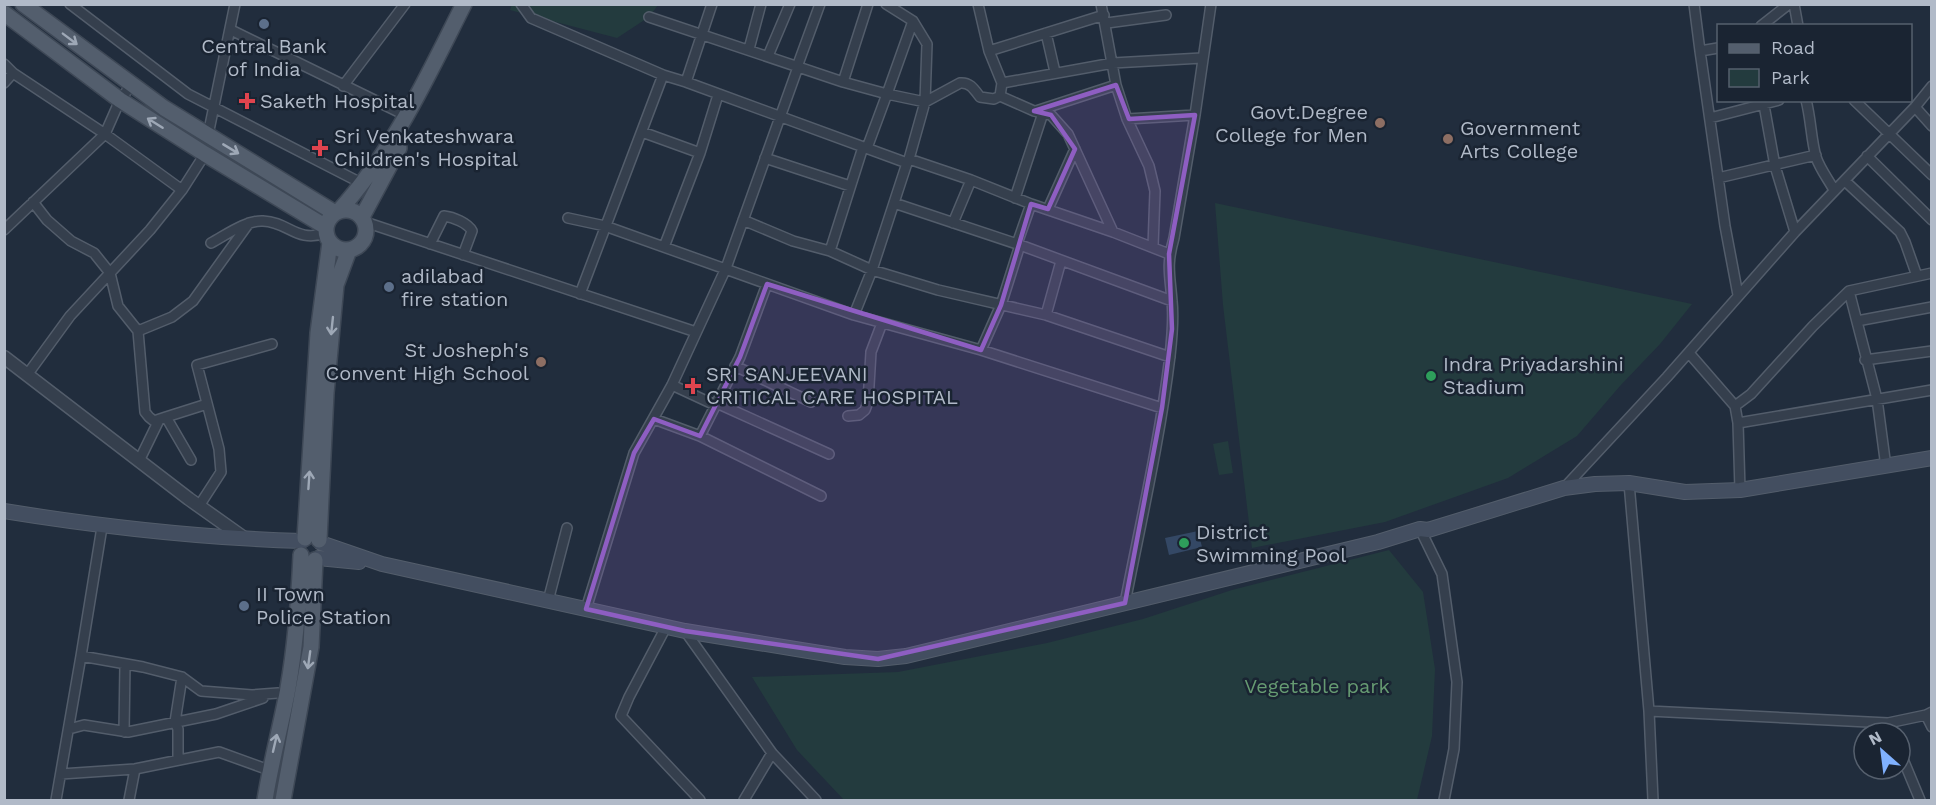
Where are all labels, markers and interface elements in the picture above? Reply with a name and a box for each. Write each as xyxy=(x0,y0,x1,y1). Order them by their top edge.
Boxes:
marker: Central Bank of India xyxy=(257,17,271,31)
legend xyxy=(1717,24,1912,102)
one-way arrow xyxy=(62,33,78,46)
place label: Central Bank of India xyxy=(201,34,327,81)
text: Road xyxy=(1771,37,1815,58)
text: Park xyxy=(1771,67,1810,88)
place label: Saketh Hospital xyxy=(260,89,414,113)
marker: Saketh Hospital xyxy=(238,92,256,110)
place label: Govt.Degree College for Men xyxy=(1215,100,1368,147)
one-way arrow xyxy=(147,116,164,128)
marker: Govt.Degree College for Men xyxy=(1373,116,1387,130)
place label: Government Arts College xyxy=(1460,116,1581,163)
place label: Sri Venkateshwara Children's Hospital xyxy=(334,124,518,171)
marker: Government Arts College xyxy=(1441,132,1455,146)
marker: Sri Venkateshwara Children's Hospital xyxy=(311,139,329,157)
one-way arrow xyxy=(222,143,239,155)
place label: adilabad fire station xyxy=(401,264,508,311)
marker: adilabad fire station xyxy=(382,280,396,294)
one-way arrow xyxy=(326,316,337,336)
place label: St Josheph's Convent High School xyxy=(325,338,529,385)
place label: Indra Priyadarshini Stadium xyxy=(1443,352,1624,399)
marker: St Josheph's Convent High School xyxy=(534,355,548,369)
place label: SRI SANJEEVANI CRITICAL CARE HOSPITAL xyxy=(706,362,958,409)
marker: Indra Priyadarshini Stadium xyxy=(1424,369,1438,383)
marker: SRI SANJEEVANI CRITICAL CARE HOSPITAL xyxy=(684,377,702,395)
one-way arrow xyxy=(303,471,314,491)
place label: District Swimming Pool xyxy=(1196,520,1346,567)
marker: District Swimming Pool xyxy=(1177,536,1191,550)
place label: II Town Police Station xyxy=(256,582,391,629)
marker: II Town Police Station xyxy=(237,599,251,613)
one-way arrow xyxy=(303,650,314,670)
park label: Vegetable park xyxy=(1244,674,1390,698)
north arrow xyxy=(1852,721,1912,781)
text: N xyxy=(1865,727,1885,749)
one-way arrow xyxy=(270,734,282,753)

